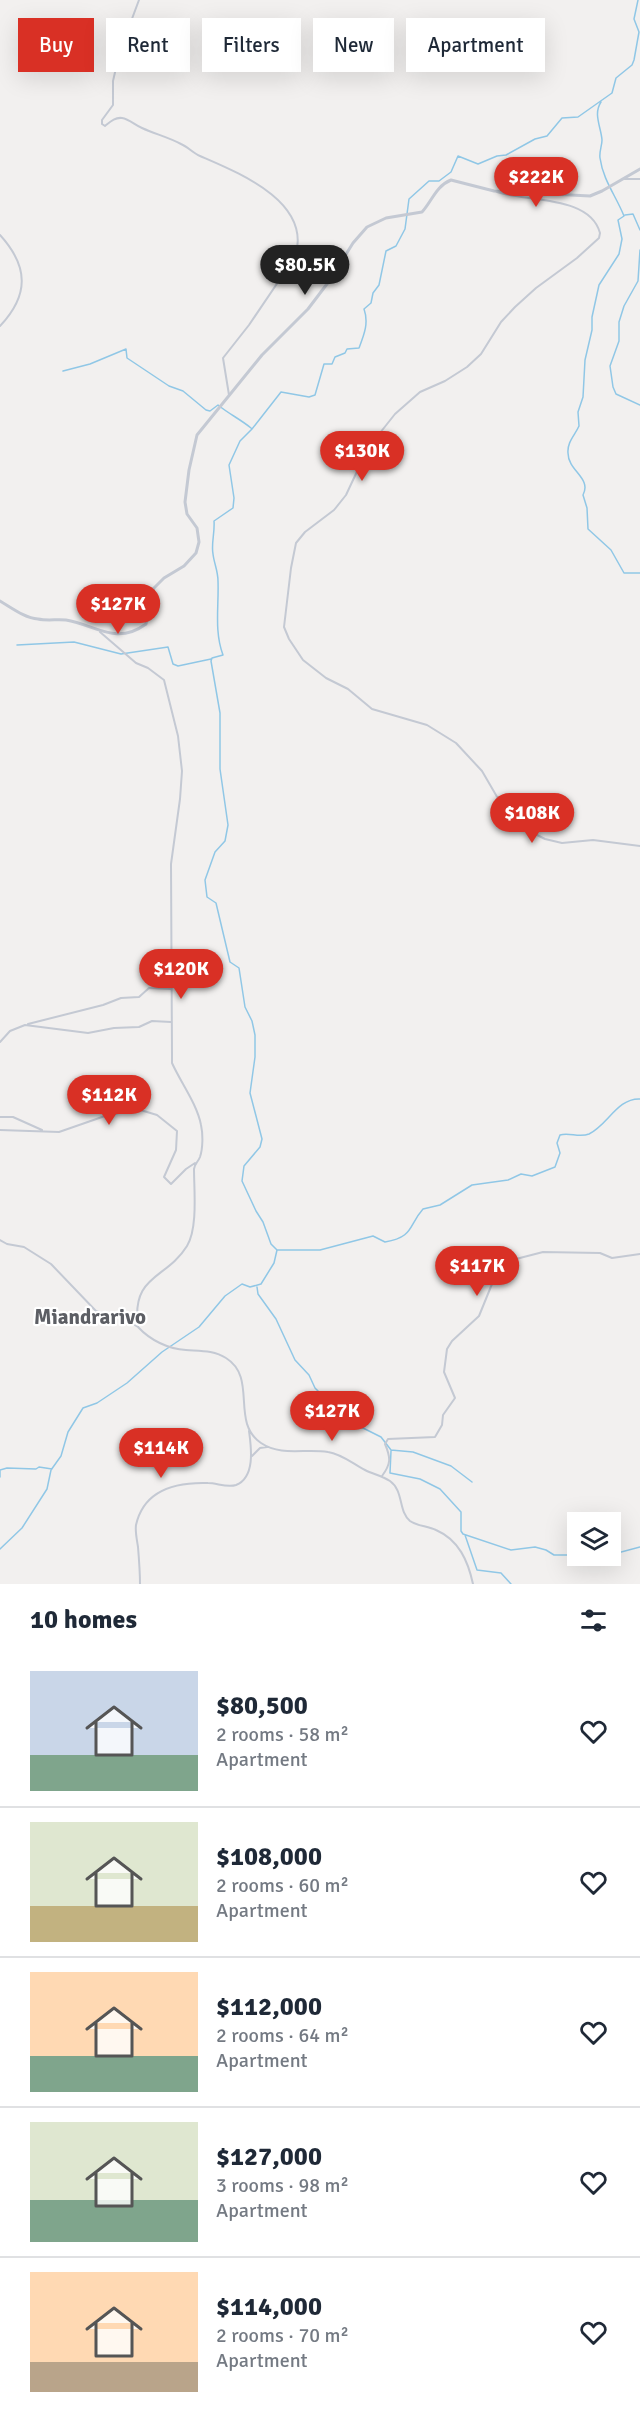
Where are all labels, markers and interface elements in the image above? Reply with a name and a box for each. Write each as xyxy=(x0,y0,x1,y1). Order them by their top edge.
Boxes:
chip: Buy xyxy=(18,18,94,72)
chip: Rent xyxy=(106,18,190,72)
chip: Filters xyxy=(202,18,301,72)
chip: New xyxy=(313,18,394,72)
chip: Apartment xyxy=(406,18,545,72)
pin: $222K xyxy=(494,157,578,208)
text: $222K xyxy=(508,164,564,189)
pin: $80.5K xyxy=(256,245,354,296)
text: $80.5K xyxy=(274,252,336,277)
pin: $130K xyxy=(320,431,404,482)
text: $130K xyxy=(334,438,390,463)
pin: $127K xyxy=(76,584,160,635)
text: $127K xyxy=(90,591,146,616)
pin: $108K xyxy=(490,793,574,844)
text: $108K xyxy=(504,800,560,825)
pin: $120K xyxy=(139,949,223,1000)
text: $120K xyxy=(153,956,209,981)
pin: $112K xyxy=(67,1075,151,1126)
text: $112K xyxy=(81,1082,137,1107)
pin: $117K xyxy=(435,1246,519,1297)
text: $117K xyxy=(449,1253,505,1278)
district label: Miandrarivo xyxy=(34,1304,146,1330)
pin: $127K xyxy=(290,1391,374,1442)
text: $127K xyxy=(304,1398,360,1423)
pin: $114K xyxy=(119,1428,203,1479)
text: $114K xyxy=(133,1435,189,1460)
map controls xyxy=(567,1512,621,1566)
button: layers xyxy=(567,1512,621,1566)
text: 10 homes xyxy=(30,1604,137,1636)
icon: filters xyxy=(577,1604,610,1637)
text: $80,500 xyxy=(216,1690,308,1722)
icon: home xyxy=(78,1695,150,1767)
icon: heart xyxy=(577,1715,610,1748)
text: 2 rooms · 58 m² xyxy=(216,1722,349,1747)
text: Apartment xyxy=(216,1747,308,1772)
text: $108,000 xyxy=(216,1841,322,1873)
icon: home xyxy=(78,1846,150,1918)
icon: heart xyxy=(577,1866,610,1899)
text: 2 rooms · 60 m² xyxy=(216,1873,349,1898)
text: Apartment xyxy=(216,1898,308,1923)
text: $112,000 xyxy=(216,1991,322,2023)
icon: home xyxy=(78,1996,150,2068)
icon: heart xyxy=(577,2016,610,2049)
text: 2 rooms · 64 m² xyxy=(216,2023,349,2048)
text: Apartment xyxy=(216,2048,308,2073)
text: $127,000 xyxy=(216,2141,322,2173)
icon: home xyxy=(78,2146,150,2218)
icon: heart xyxy=(577,2166,610,2199)
text: 3 rooms · 98 m² xyxy=(216,2173,349,2198)
text: Apartment xyxy=(216,2198,308,2223)
text: $114,000 xyxy=(216,2291,322,2323)
icon: home xyxy=(78,2296,150,2368)
icon: heart xyxy=(577,2316,610,2349)
text: 2 rooms · 70 m² xyxy=(216,2323,349,2348)
text: Apartment xyxy=(216,2348,308,2373)

